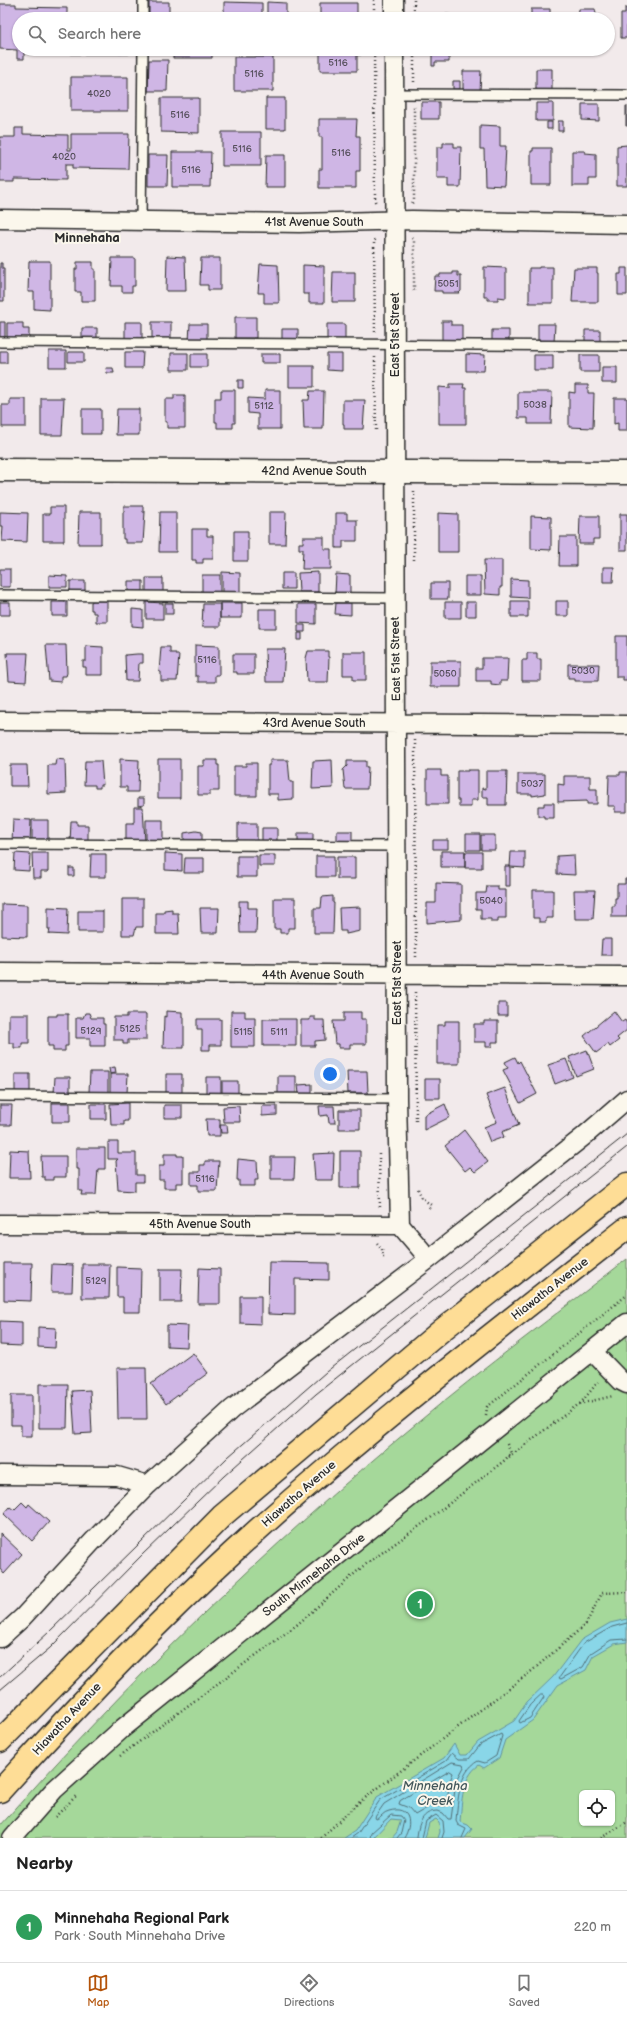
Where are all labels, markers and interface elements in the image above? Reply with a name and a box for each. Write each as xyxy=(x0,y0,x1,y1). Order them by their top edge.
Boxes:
search box xyxy=(12,12,615,56)
icon: search xyxy=(26,23,48,45)
text: Search here xyxy=(58,25,141,44)
house number: 5116 xyxy=(328,57,348,69)
house number: 5116 xyxy=(244,68,264,80)
house number: 4020 xyxy=(87,88,111,100)
house number: 5116 xyxy=(170,109,190,121)
house number: 5116 xyxy=(232,143,252,155)
house number: 5116 xyxy=(331,147,351,159)
house number: 4020 xyxy=(52,151,76,163)
house number: 5116 xyxy=(181,164,201,176)
street label: 41st Avenue South xyxy=(264,215,364,230)
district label: Minnehaha xyxy=(54,230,120,246)
house number: 5051 xyxy=(437,278,459,290)
street label: East 51st Street xyxy=(388,292,403,377)
house number: 5038 xyxy=(523,399,547,411)
house number: 5112 xyxy=(254,400,274,412)
street label: 42nd Avenue South xyxy=(261,464,367,479)
street label: East 51st Street xyxy=(388,616,404,701)
house number: 5116 xyxy=(197,654,217,666)
house number: 5030 xyxy=(571,665,595,677)
house number: 5050 xyxy=(433,668,457,680)
street label: 43rd Avenue South xyxy=(262,716,366,731)
house number: 5037 xyxy=(521,778,543,790)
house number: 5040 xyxy=(479,895,503,907)
street label: East 51st Street xyxy=(390,940,405,1025)
street label: 44th Avenue South xyxy=(262,968,365,983)
house number: 5125 xyxy=(119,1023,141,1035)
house number: 5129 xyxy=(80,1025,102,1037)
house number: 5115 xyxy=(233,1026,253,1038)
house number: 5111 xyxy=(270,1026,288,1038)
your location xyxy=(320,1064,340,1084)
house number: 5116 xyxy=(195,1173,215,1185)
street label: 45th Avenue South xyxy=(149,1217,251,1232)
street label: Hiawatha Avenue xyxy=(508,1254,592,1324)
house number: 5129 xyxy=(85,1275,107,1287)
street label: Hiawatha Avenue xyxy=(259,1458,339,1530)
street label: South Minnehaha Drive xyxy=(260,1530,368,1620)
pin: 1 xyxy=(407,1589,433,1619)
street label: Hiawatha Avenue xyxy=(30,1680,104,1758)
water label: Minnehaha Creek xyxy=(402,1778,468,1809)
map controls xyxy=(579,1790,615,1826)
button: locate xyxy=(579,1790,615,1826)
text: Nearby xyxy=(16,1854,73,1874)
text: Minnehaha Regional Park xyxy=(54,1909,229,1928)
text: 1 xyxy=(26,1919,32,1935)
text: 220 m xyxy=(574,1919,611,1935)
text: Park · South Minnehaha Drive xyxy=(54,1928,225,1944)
tab: Map xyxy=(87,1972,109,2009)
tab: Directions xyxy=(284,1972,334,2009)
tab: Saved xyxy=(509,1972,540,2009)

